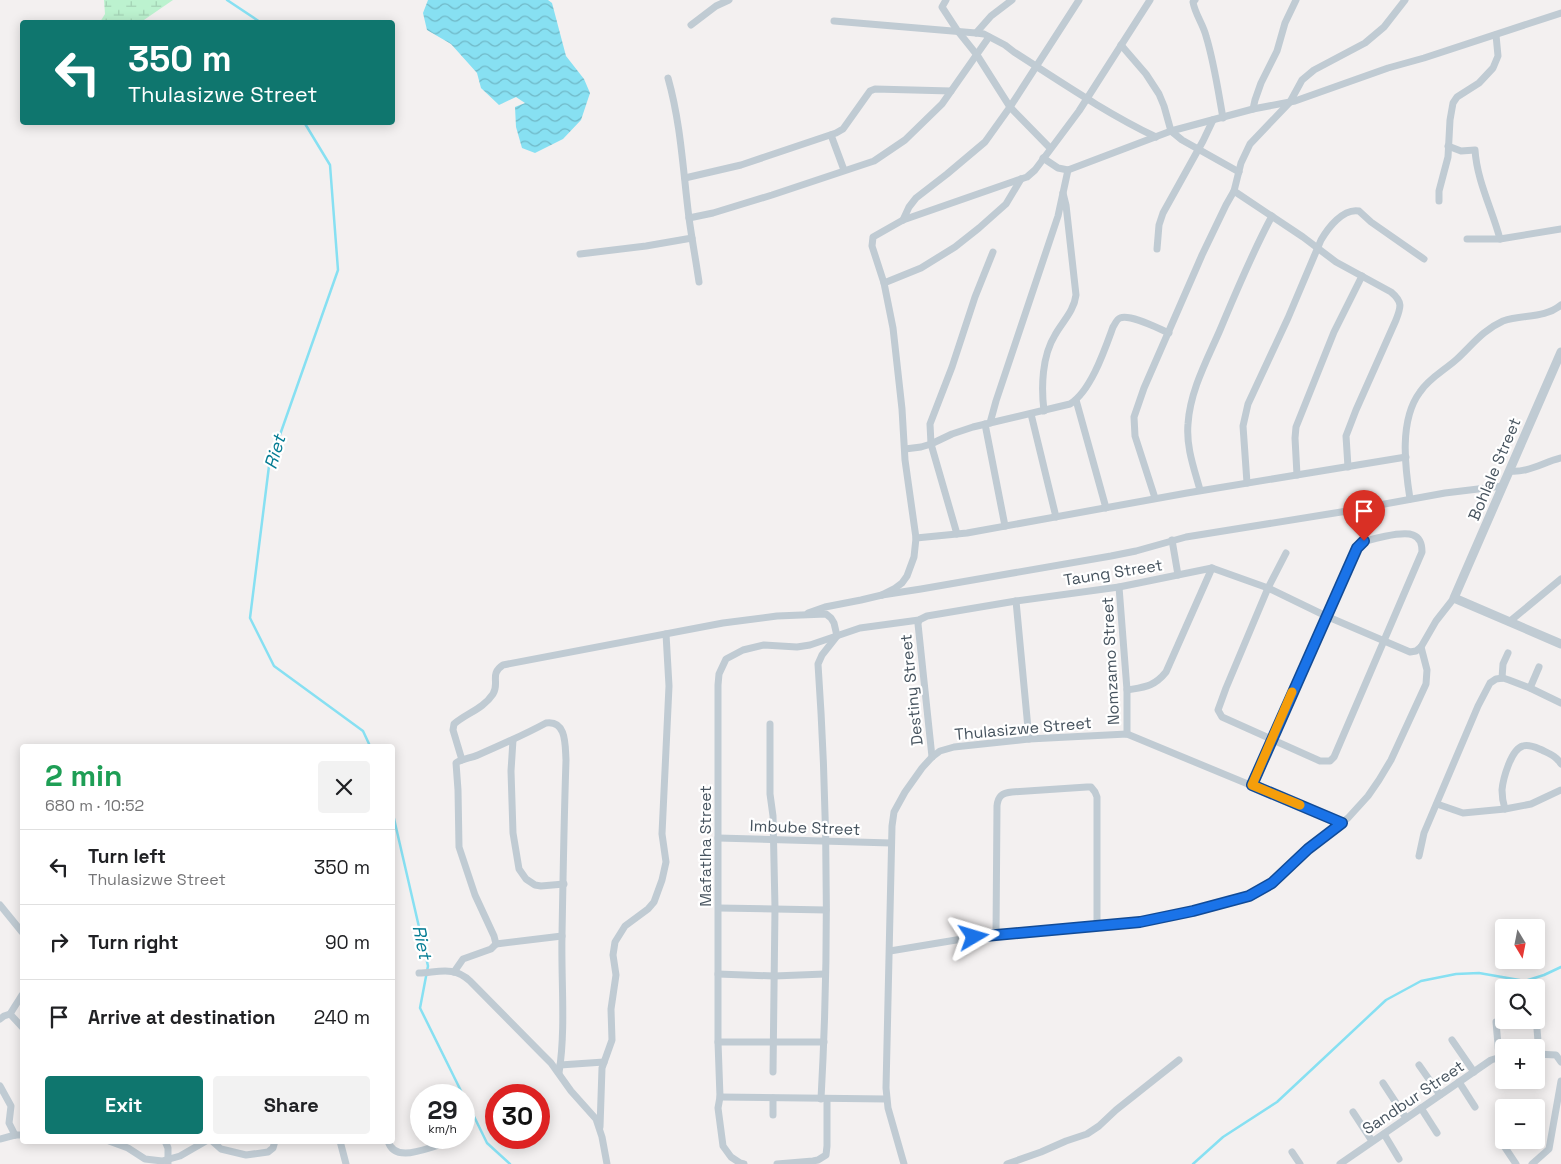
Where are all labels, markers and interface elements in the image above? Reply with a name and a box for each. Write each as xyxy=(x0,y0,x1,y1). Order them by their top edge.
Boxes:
text: 350 m xyxy=(128,37,232,81)
icon: left xyxy=(45,40,110,105)
text: Thulasizwe Street xyxy=(128,80,317,108)
street label: Bohlale Street xyxy=(1463,415,1526,524)
water label: Riet xyxy=(259,430,291,472)
pin xyxy=(1343,490,1385,541)
icon: arrive xyxy=(1350,497,1378,525)
street label: Taung Street xyxy=(1062,554,1164,591)
street label: Nomzamo Street xyxy=(1097,596,1124,726)
street label: Destiny Street xyxy=(895,633,928,747)
street label: Thulasizwe Street xyxy=(954,712,1093,745)
text: 2 min xyxy=(45,756,123,795)
button: close xyxy=(318,761,370,813)
street label: Mafatlha Street xyxy=(695,785,716,907)
text: 680 m · 10:52 xyxy=(45,795,144,816)
street label: Imbube Street xyxy=(749,815,861,840)
text: Turn left xyxy=(88,844,166,869)
icon: left xyxy=(45,853,73,881)
text: 350 m xyxy=(314,855,370,880)
text: Thulasizwe Street xyxy=(88,869,226,890)
position arrow xyxy=(947,910,999,962)
north arrow xyxy=(1495,919,1545,969)
map controls xyxy=(1495,919,1545,1149)
water label: Riet xyxy=(408,923,438,963)
icon: right xyxy=(45,928,73,956)
text: Turn right xyxy=(88,930,178,955)
text: 90 m xyxy=(325,930,370,955)
button: search xyxy=(1495,979,1545,1029)
icon: arrive xyxy=(45,1003,73,1031)
text: Arrive at destination xyxy=(88,1005,276,1030)
text: 240 m xyxy=(314,1005,370,1030)
button: + xyxy=(1495,1039,1545,1089)
street label: Sandbur Street xyxy=(1358,1056,1468,1139)
button: Exit xyxy=(45,1076,203,1134)
button: Share xyxy=(213,1076,370,1134)
speed limit sign: 30 xyxy=(485,1084,550,1149)
text: 29 xyxy=(427,1094,458,1126)
button: − xyxy=(1495,1099,1545,1149)
text: km/h xyxy=(428,1121,457,1137)

